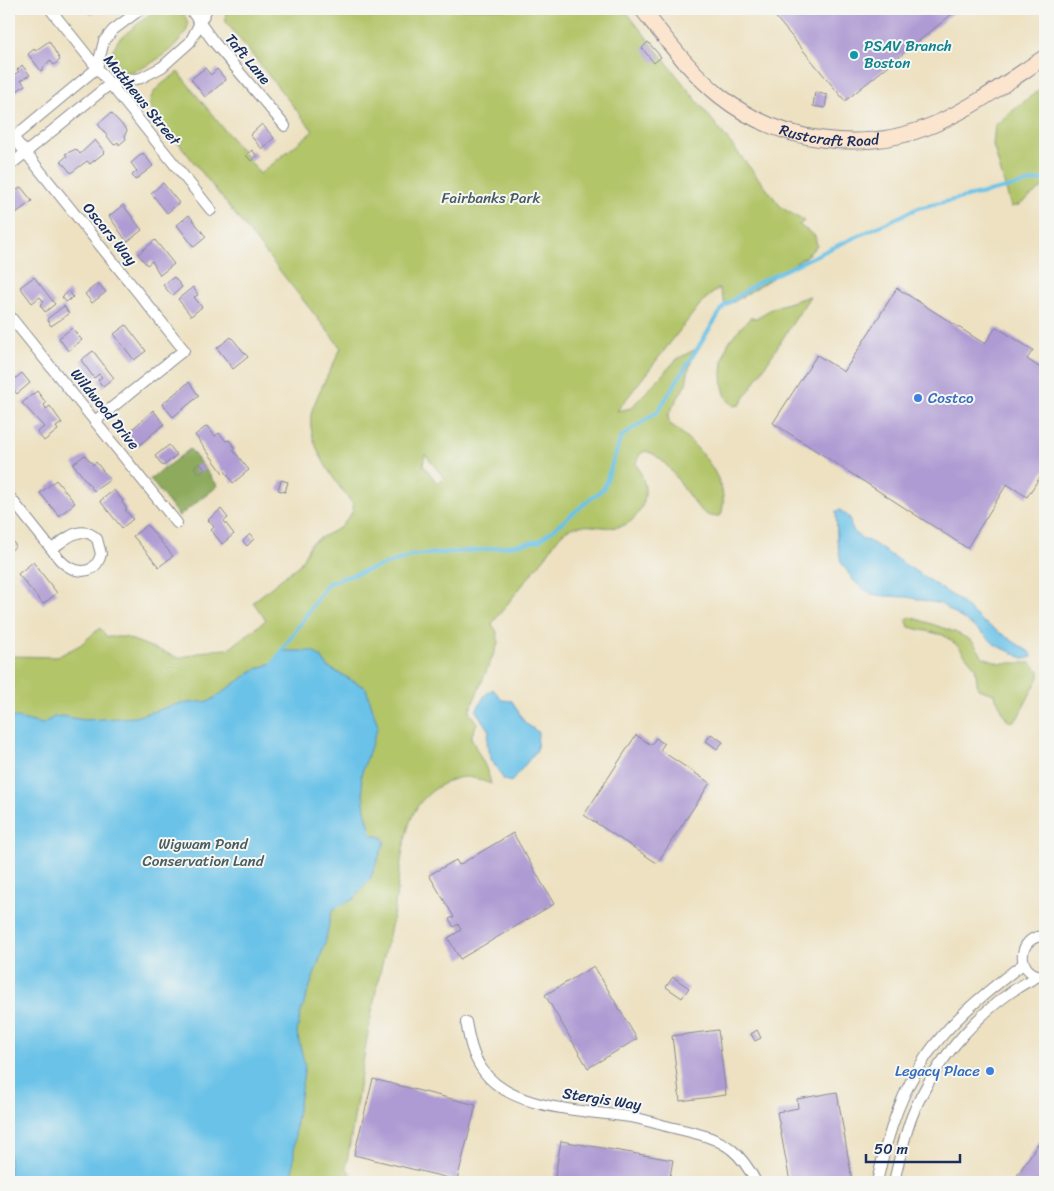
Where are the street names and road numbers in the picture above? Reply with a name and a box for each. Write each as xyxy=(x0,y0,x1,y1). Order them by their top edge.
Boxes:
street label: Taft Lane xyxy=(218,27,278,91)
street label: Matthews Street xyxy=(97,48,188,152)
street label: Rustcraft Road xyxy=(776,117,881,154)
street label: Oscars Way xyxy=(76,196,144,272)
street label: Wildwood Drive xyxy=(64,362,146,456)
street label: Stergis Way xyxy=(561,1080,643,1118)

